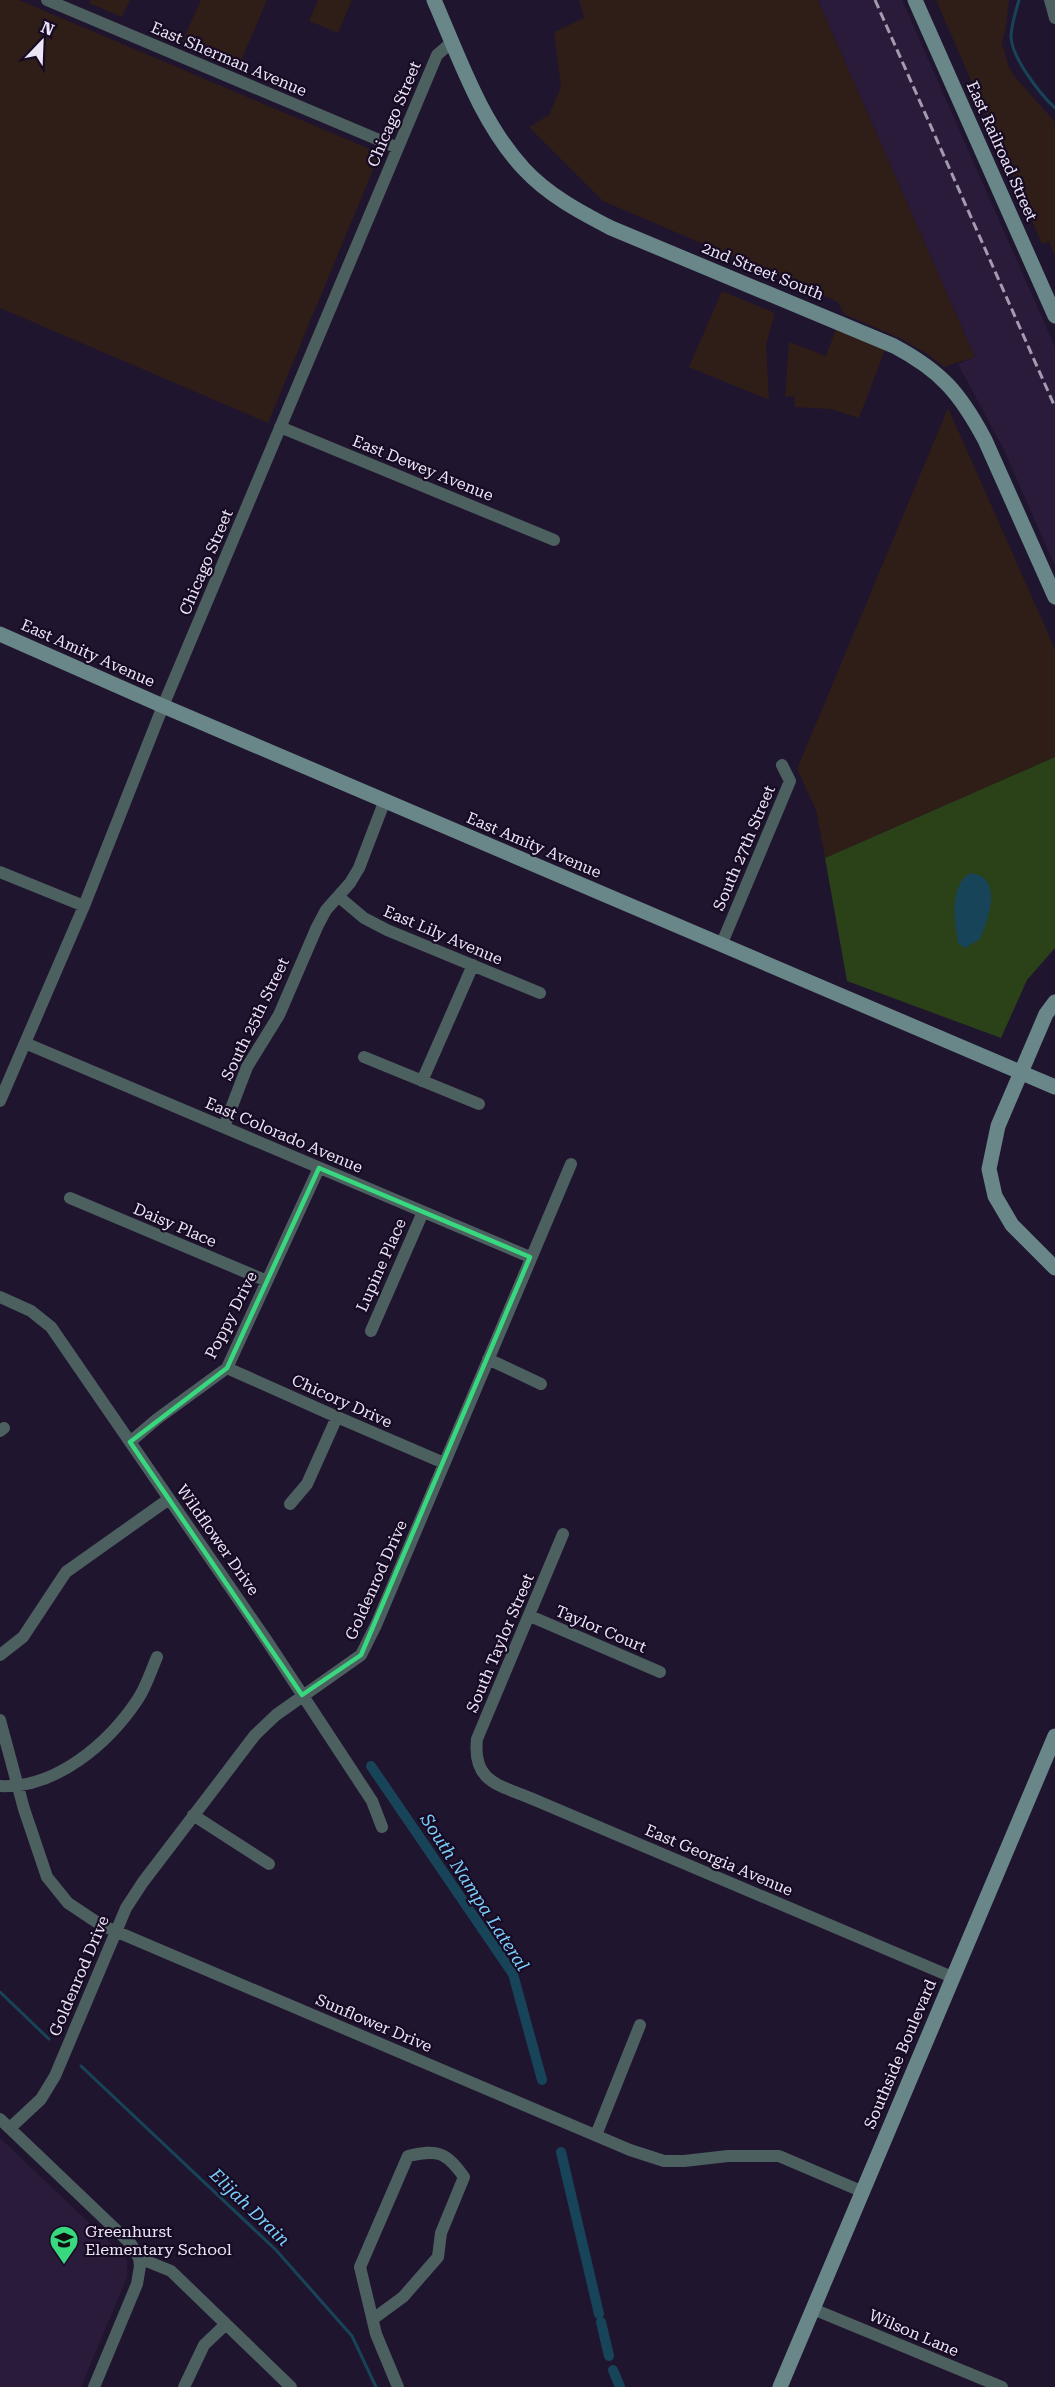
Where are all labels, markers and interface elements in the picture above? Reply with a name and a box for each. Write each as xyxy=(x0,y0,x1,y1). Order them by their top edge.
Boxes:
north arrow xyxy=(12,12,72,72)
text: N xyxy=(38,17,57,40)
street label: East Sherman Avenue xyxy=(148,18,310,101)
street label: Chicago Street xyxy=(363,58,425,170)
street label: East Railroad Street xyxy=(963,78,1041,224)
street label: 2nd Street South xyxy=(699,238,827,304)
street label: East Dewey Avenue xyxy=(350,431,496,505)
street label: Chicago Street xyxy=(175,506,237,618)
street label: East Amity Avenue xyxy=(18,615,158,691)
street label: South 27th Street xyxy=(709,782,779,914)
street label: East Amity Avenue xyxy=(464,808,604,882)
street label: East Lily Avenue xyxy=(381,901,506,969)
street label: South 25th Street xyxy=(217,954,293,1084)
street label: East Colorado Avenue xyxy=(202,1093,366,1177)
street label: Daisy Place xyxy=(131,1199,220,1251)
street label: Lupine Place xyxy=(352,1215,410,1315)
street label: Poppy Drive xyxy=(201,1268,261,1362)
street label: Chicory Drive xyxy=(289,1370,395,1432)
street label: Wildflower Drive xyxy=(173,1481,263,1599)
street label: Goldenrod Drive xyxy=(341,1517,411,1643)
street label: South Taylor Street xyxy=(462,1571,538,1715)
street label: Taylor Court xyxy=(553,1601,649,1657)
water label: South Nampa Lateral xyxy=(416,1809,534,1974)
street label: East Georgia Avenue xyxy=(642,1820,796,1900)
street label: Goldenrod Drive xyxy=(45,1913,113,2039)
street label: Southside Boulevard xyxy=(860,1976,940,2132)
street label: Sunflower Drive xyxy=(313,1990,435,2056)
water label: Elijah Drain xyxy=(205,2163,294,2250)
place label: Greenhurst Elementary School xyxy=(85,2222,232,2259)
school or university icon: Greenhurst Elementary School xyxy=(48,2224,80,2266)
street label: Wilson Lane xyxy=(866,2306,962,2361)

